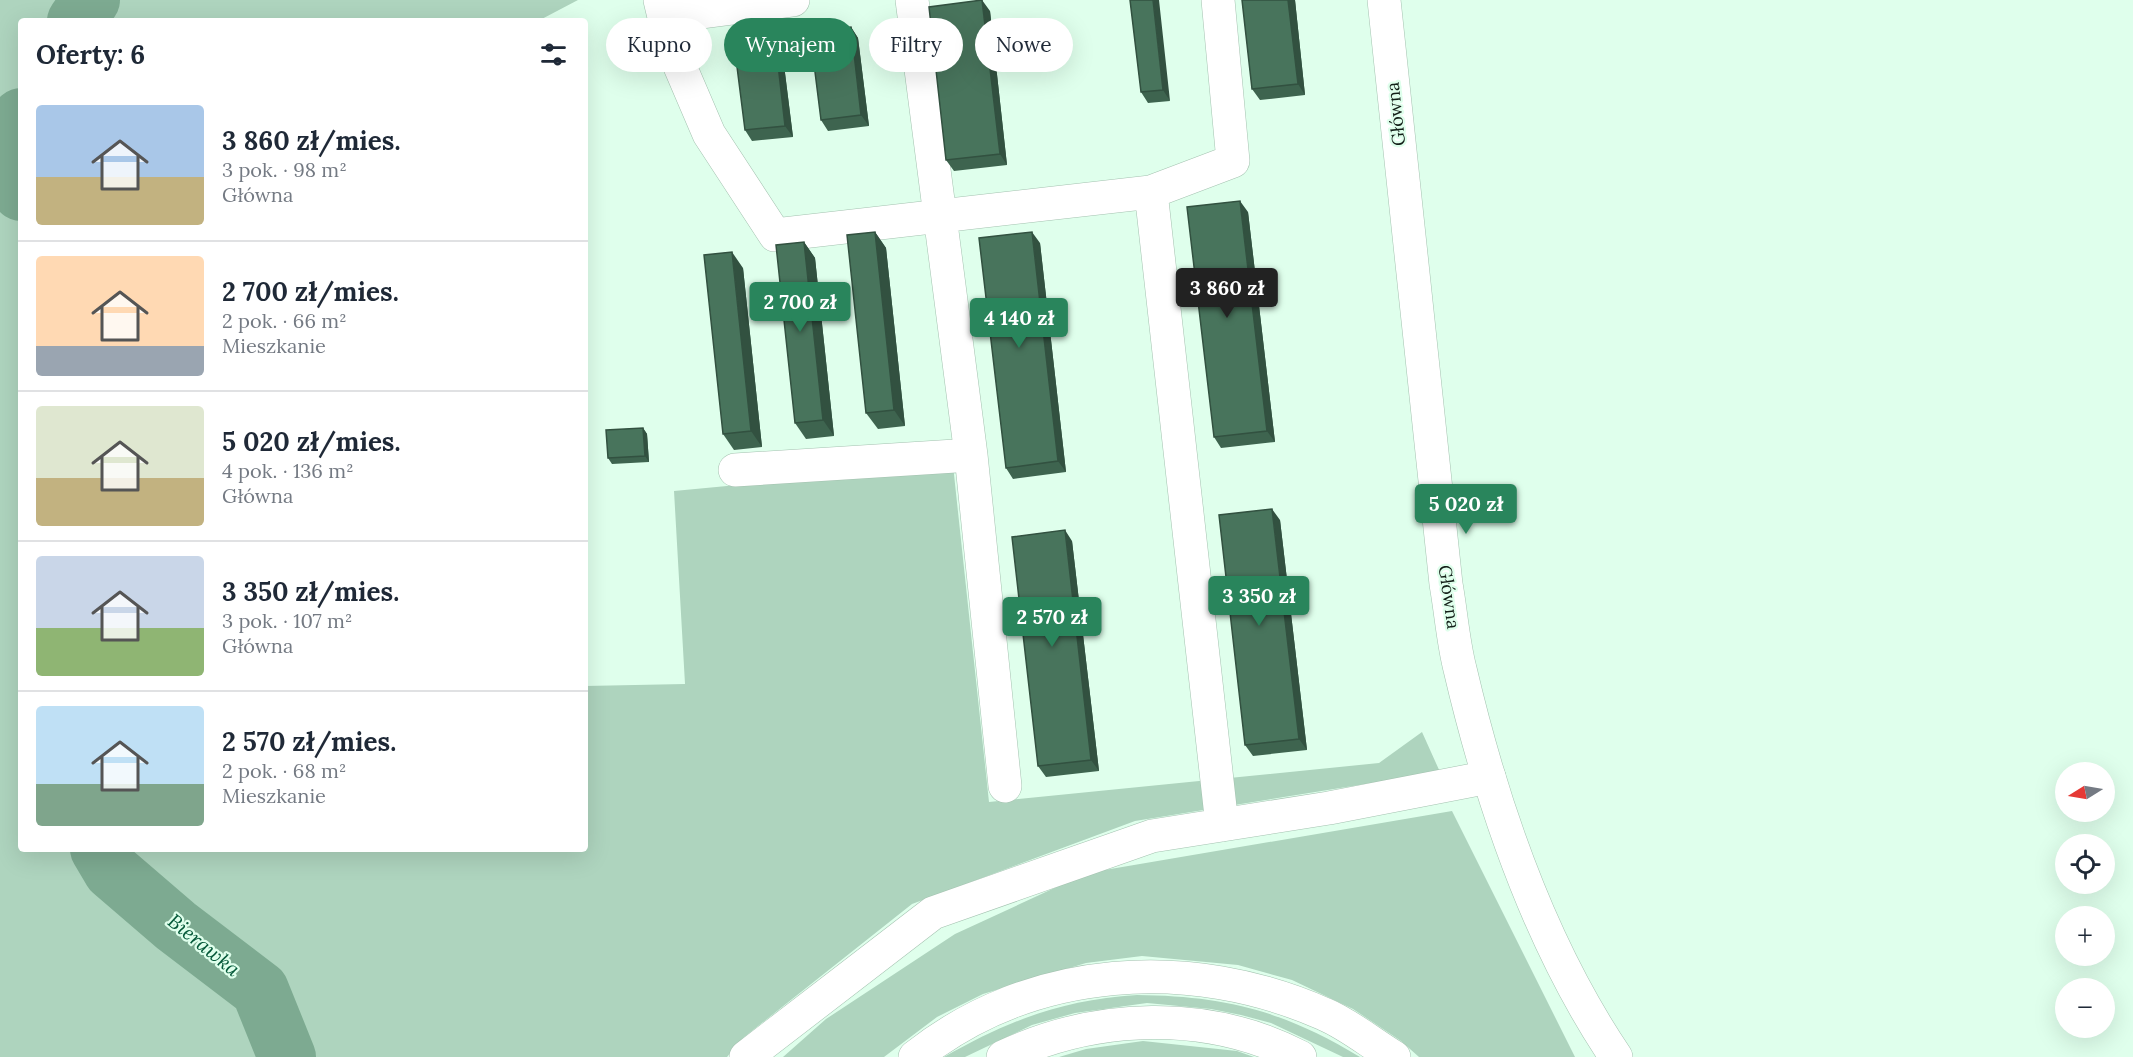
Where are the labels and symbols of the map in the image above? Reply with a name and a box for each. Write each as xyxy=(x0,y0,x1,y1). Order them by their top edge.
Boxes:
street label: Główna xyxy=(1381,81,1410,147)
pin: 3 860 zł xyxy=(1165,268,1289,319)
pin: 2 700 zł xyxy=(738,282,862,333)
pin: 4 140 zł xyxy=(957,298,1081,349)
pin: 5 020 zł xyxy=(1404,484,1528,535)
street label: Główna xyxy=(1434,564,1465,630)
pin: 3 350 zł xyxy=(1197,576,1321,627)
pin: 2 570 zł xyxy=(990,597,1114,648)
north arrow xyxy=(2055,762,2115,822)
water label: Bierawka xyxy=(163,908,245,981)

